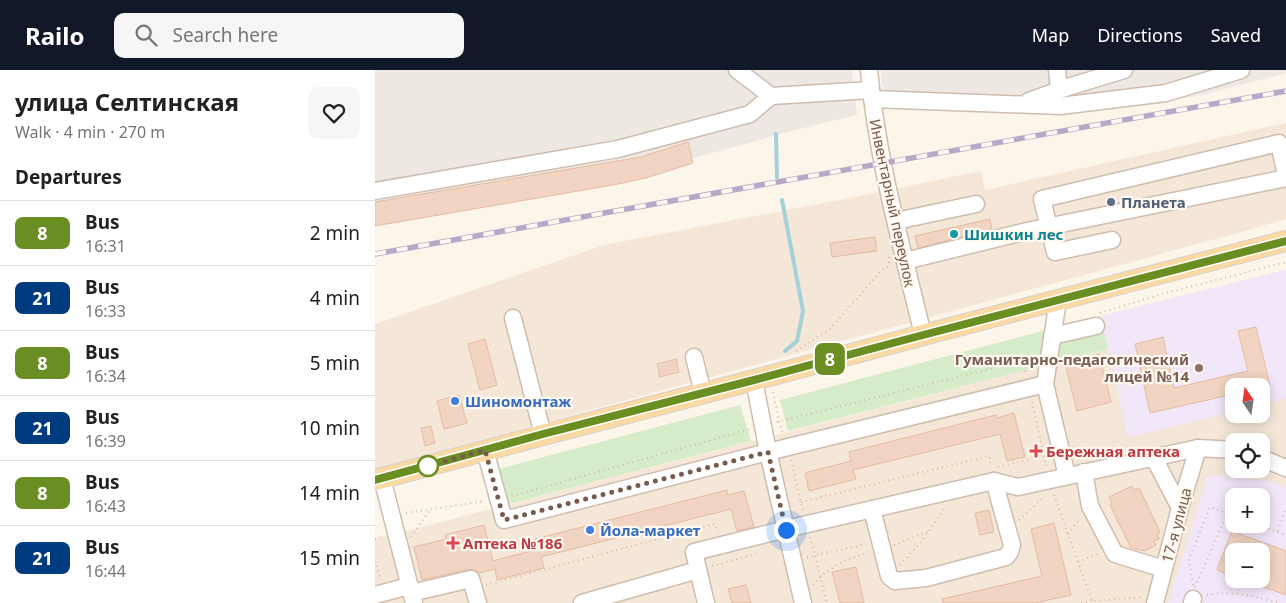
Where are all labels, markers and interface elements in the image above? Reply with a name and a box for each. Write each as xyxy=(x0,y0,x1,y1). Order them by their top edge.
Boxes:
search box xyxy=(114,13,464,58)
text: Railo xyxy=(25,19,84,52)
icon: search xyxy=(132,21,160,49)
text: Search here xyxy=(172,22,278,48)
text: Map xyxy=(1032,23,1069,47)
text: Directions xyxy=(1097,23,1183,47)
text: Saved xyxy=(1211,23,1261,47)
text: улица Селтинская xyxy=(15,85,239,118)
button: heart xyxy=(308,87,360,139)
street label: Инвентарный переулок xyxy=(865,117,921,289)
text: Walk · 4 min · 270 m xyxy=(15,121,165,143)
text: Departures xyxy=(15,164,122,190)
place label: Планета xyxy=(1121,192,1186,212)
marker: Планета xyxy=(1105,196,1117,208)
text: Bus xyxy=(85,209,120,235)
text: 2 min xyxy=(310,220,360,246)
text: 8 xyxy=(37,221,48,245)
place label: Шишкин лес xyxy=(964,224,1064,244)
marker: Шишкин лес xyxy=(948,228,960,240)
text: 16:31 xyxy=(85,235,126,257)
text: Bus xyxy=(85,274,120,300)
text: 4 min xyxy=(310,285,360,311)
text: 21 xyxy=(32,286,53,310)
text: 16:33 xyxy=(85,300,126,322)
text: Bus xyxy=(85,339,120,365)
line badge: 8 xyxy=(814,343,846,375)
text: 8 xyxy=(825,347,835,371)
place label: Гуманитарно-педагогический лицей №14 xyxy=(955,349,1189,386)
text: 5 min xyxy=(310,350,360,376)
text: 8 xyxy=(37,351,48,375)
marker: Гуманитарно-педагогический лицей №14 xyxy=(1193,362,1205,374)
text: 16:34 xyxy=(85,365,126,387)
north arrow xyxy=(1225,378,1270,422)
map controls xyxy=(1225,378,1270,588)
place label: Шиномонтаж xyxy=(465,391,571,411)
marker: Шиномонтаж xyxy=(449,395,461,407)
text: Bus xyxy=(85,404,120,430)
text: 10 min xyxy=(299,415,360,441)
text: 21 xyxy=(32,416,53,440)
text: 16:39 xyxy=(85,430,126,452)
button: locate xyxy=(1225,433,1270,478)
place label: Бережная аптека xyxy=(1046,441,1180,461)
marker: Бережная аптека xyxy=(1030,445,1042,457)
unlabelled marker xyxy=(417,455,439,477)
text: Bus xyxy=(85,469,120,495)
text: 14 min xyxy=(299,480,360,506)
text: 8 xyxy=(37,481,48,505)
street label: 17-я улица xyxy=(1156,485,1196,565)
button: + xyxy=(1225,488,1270,533)
text: 16:43 xyxy=(85,495,126,517)
your location xyxy=(774,518,799,543)
place label: Йола-маркет xyxy=(600,520,701,540)
marker: Йола-маркет xyxy=(584,524,596,536)
place label: Аптека №186 xyxy=(463,533,563,553)
text: Bus xyxy=(85,534,120,560)
marker: Аптека №186 xyxy=(447,537,459,549)
button: − xyxy=(1225,543,1270,588)
text: 15 min xyxy=(299,545,360,571)
text: 21 xyxy=(32,546,53,570)
text: 16:44 xyxy=(85,560,126,582)

